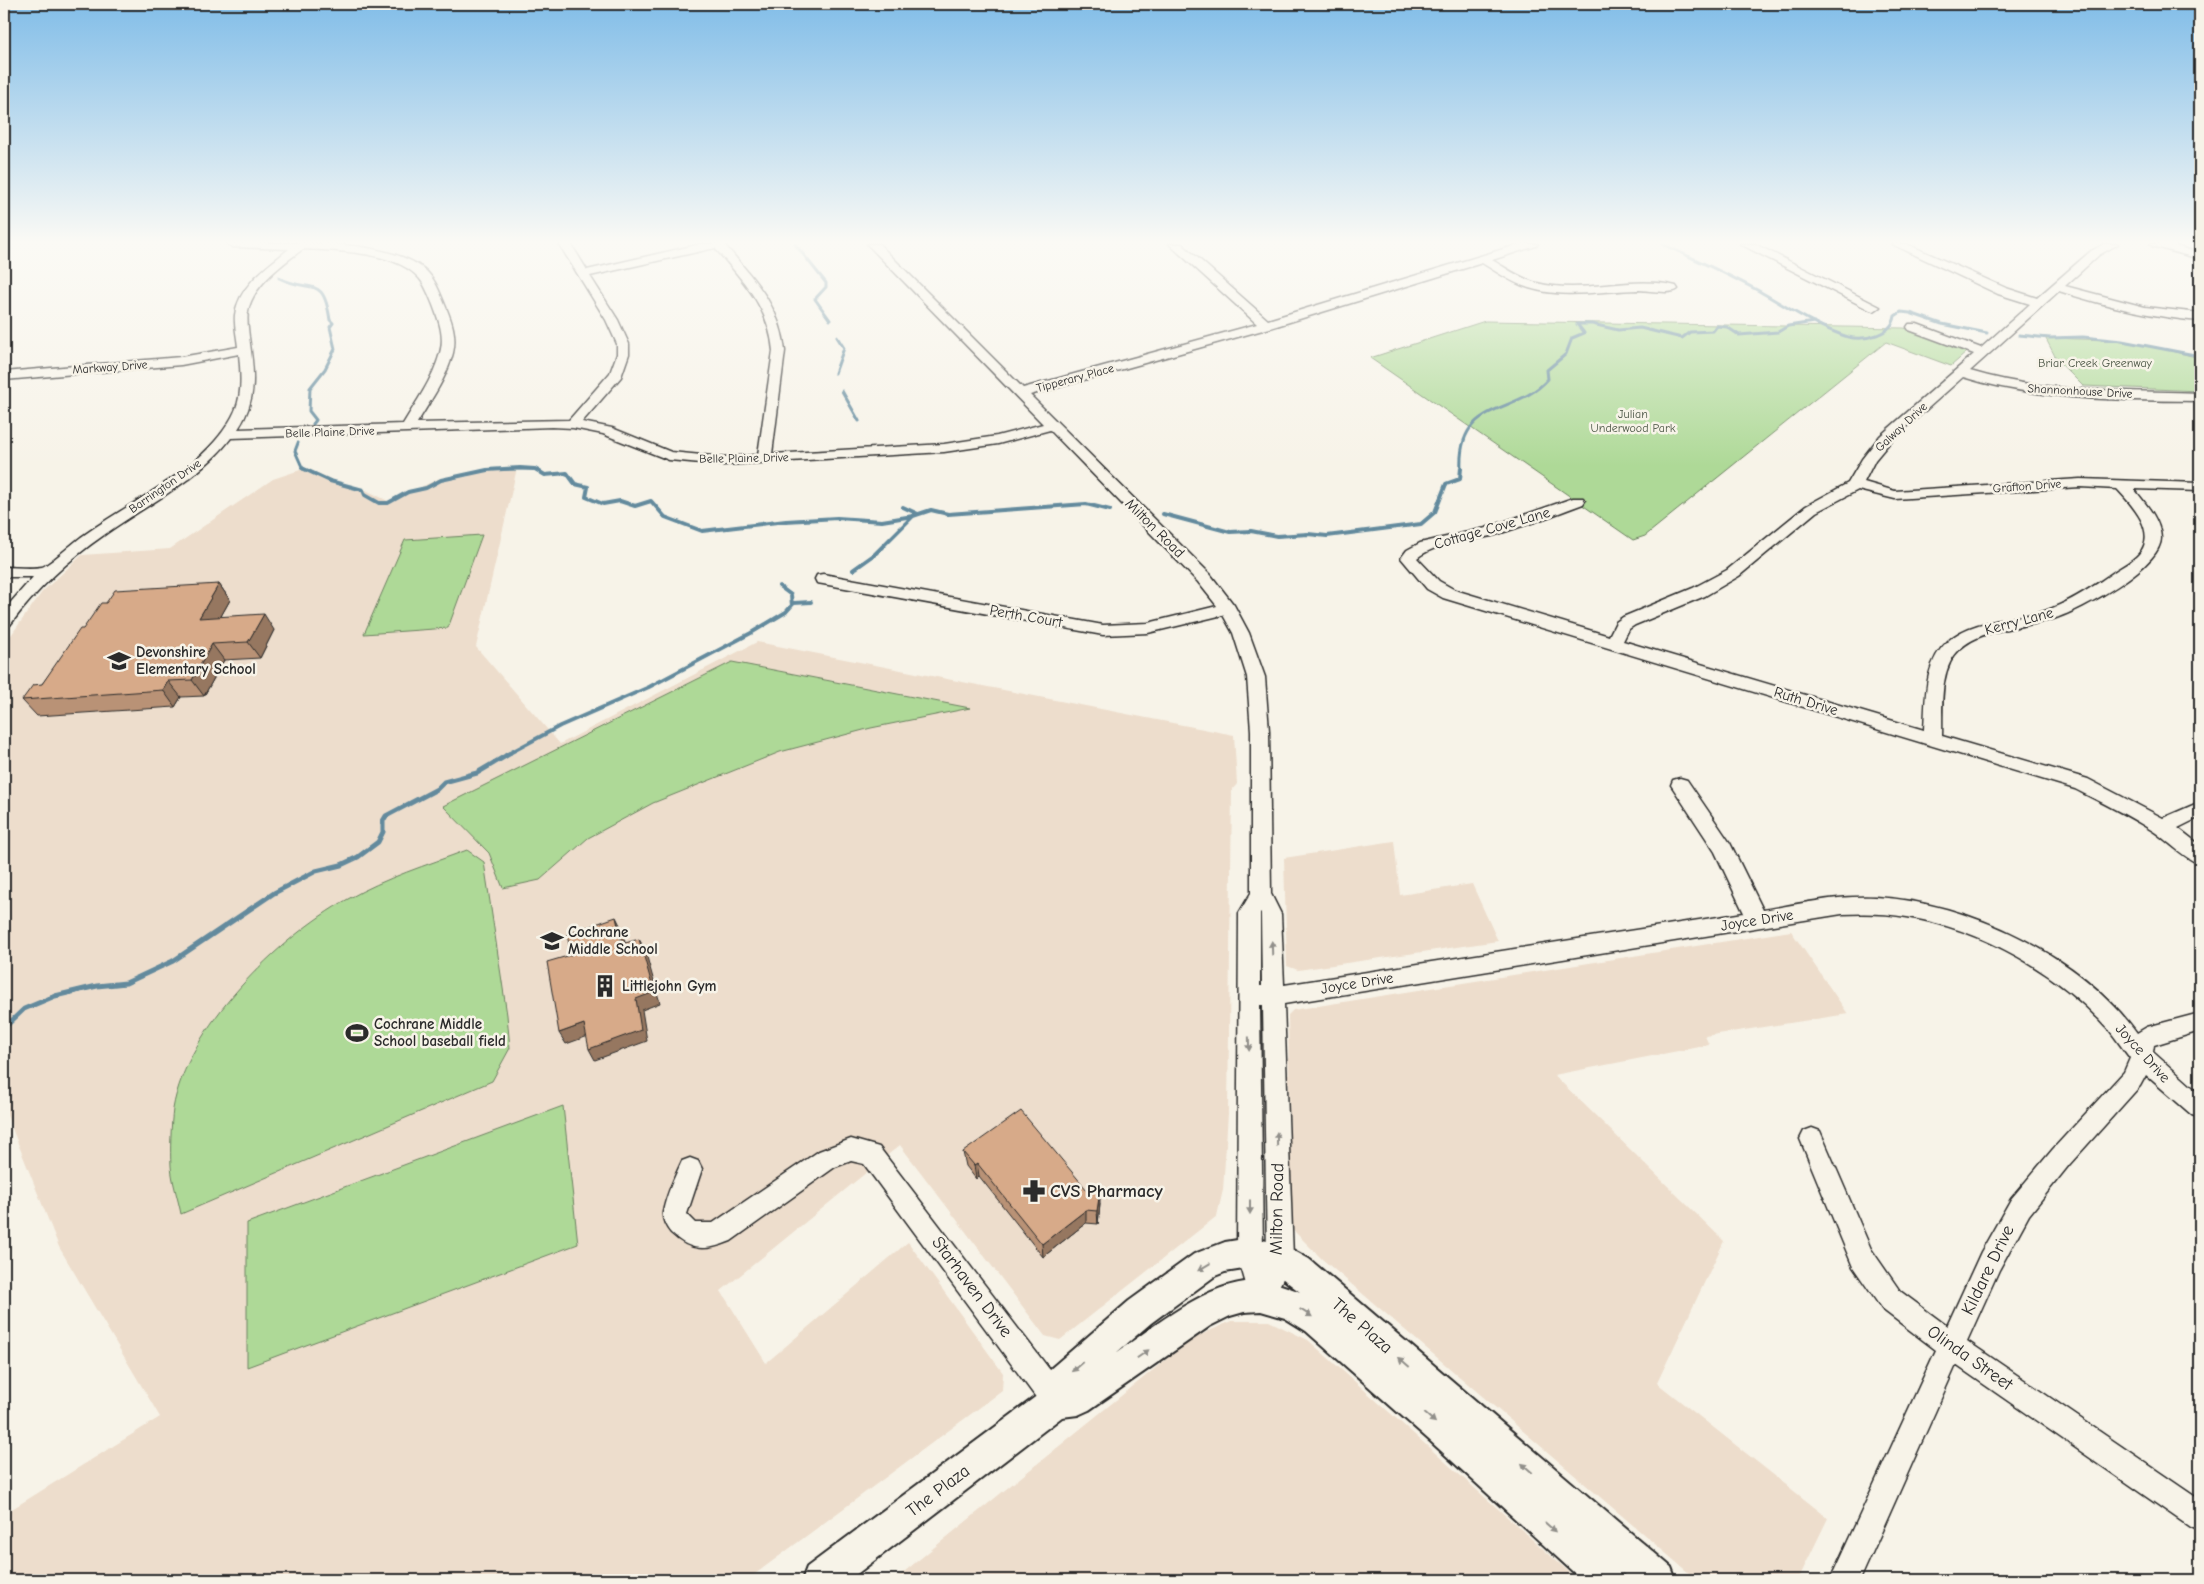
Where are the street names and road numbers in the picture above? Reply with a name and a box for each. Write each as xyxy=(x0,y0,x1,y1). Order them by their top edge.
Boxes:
street label: Markway Drive xyxy=(72,357,148,377)
street label: Tipperary Place xyxy=(1035,361,1115,395)
street label: Shannonhouse Drive xyxy=(2027,381,2133,401)
street label: Galway Drive xyxy=(1872,399,1930,455)
street label: Belle Plaine Drive xyxy=(285,423,375,441)
street label: Belle Plaine Drive xyxy=(699,450,789,466)
street label: Barrington Drive xyxy=(126,456,204,516)
street label: Grafton Drive xyxy=(1992,477,2062,495)
street label: Milton Road xyxy=(1122,495,1188,561)
street label: Cottage Cove Lane xyxy=(1432,503,1552,553)
street label: Perth Court xyxy=(988,601,1065,631)
street label: Kerry Lane xyxy=(1983,603,2056,639)
street label: Ruth Drive xyxy=(1772,683,1841,719)
street label: Joyce Drive xyxy=(1719,905,1795,935)
street label: Joyce Drive xyxy=(1319,968,1395,998)
street label: Joyce Drive xyxy=(2112,1020,2175,1087)
street label: Milton Road xyxy=(1266,1163,1288,1255)
street label: Kildare Drive xyxy=(1957,1222,2019,1318)
street label: Starhaven Drive xyxy=(927,1232,1017,1342)
street label: The Plaza xyxy=(1327,1294,1397,1358)
street label: Olinda Street xyxy=(1923,1321,2017,1396)
street label: The Plaza xyxy=(902,1460,974,1522)

